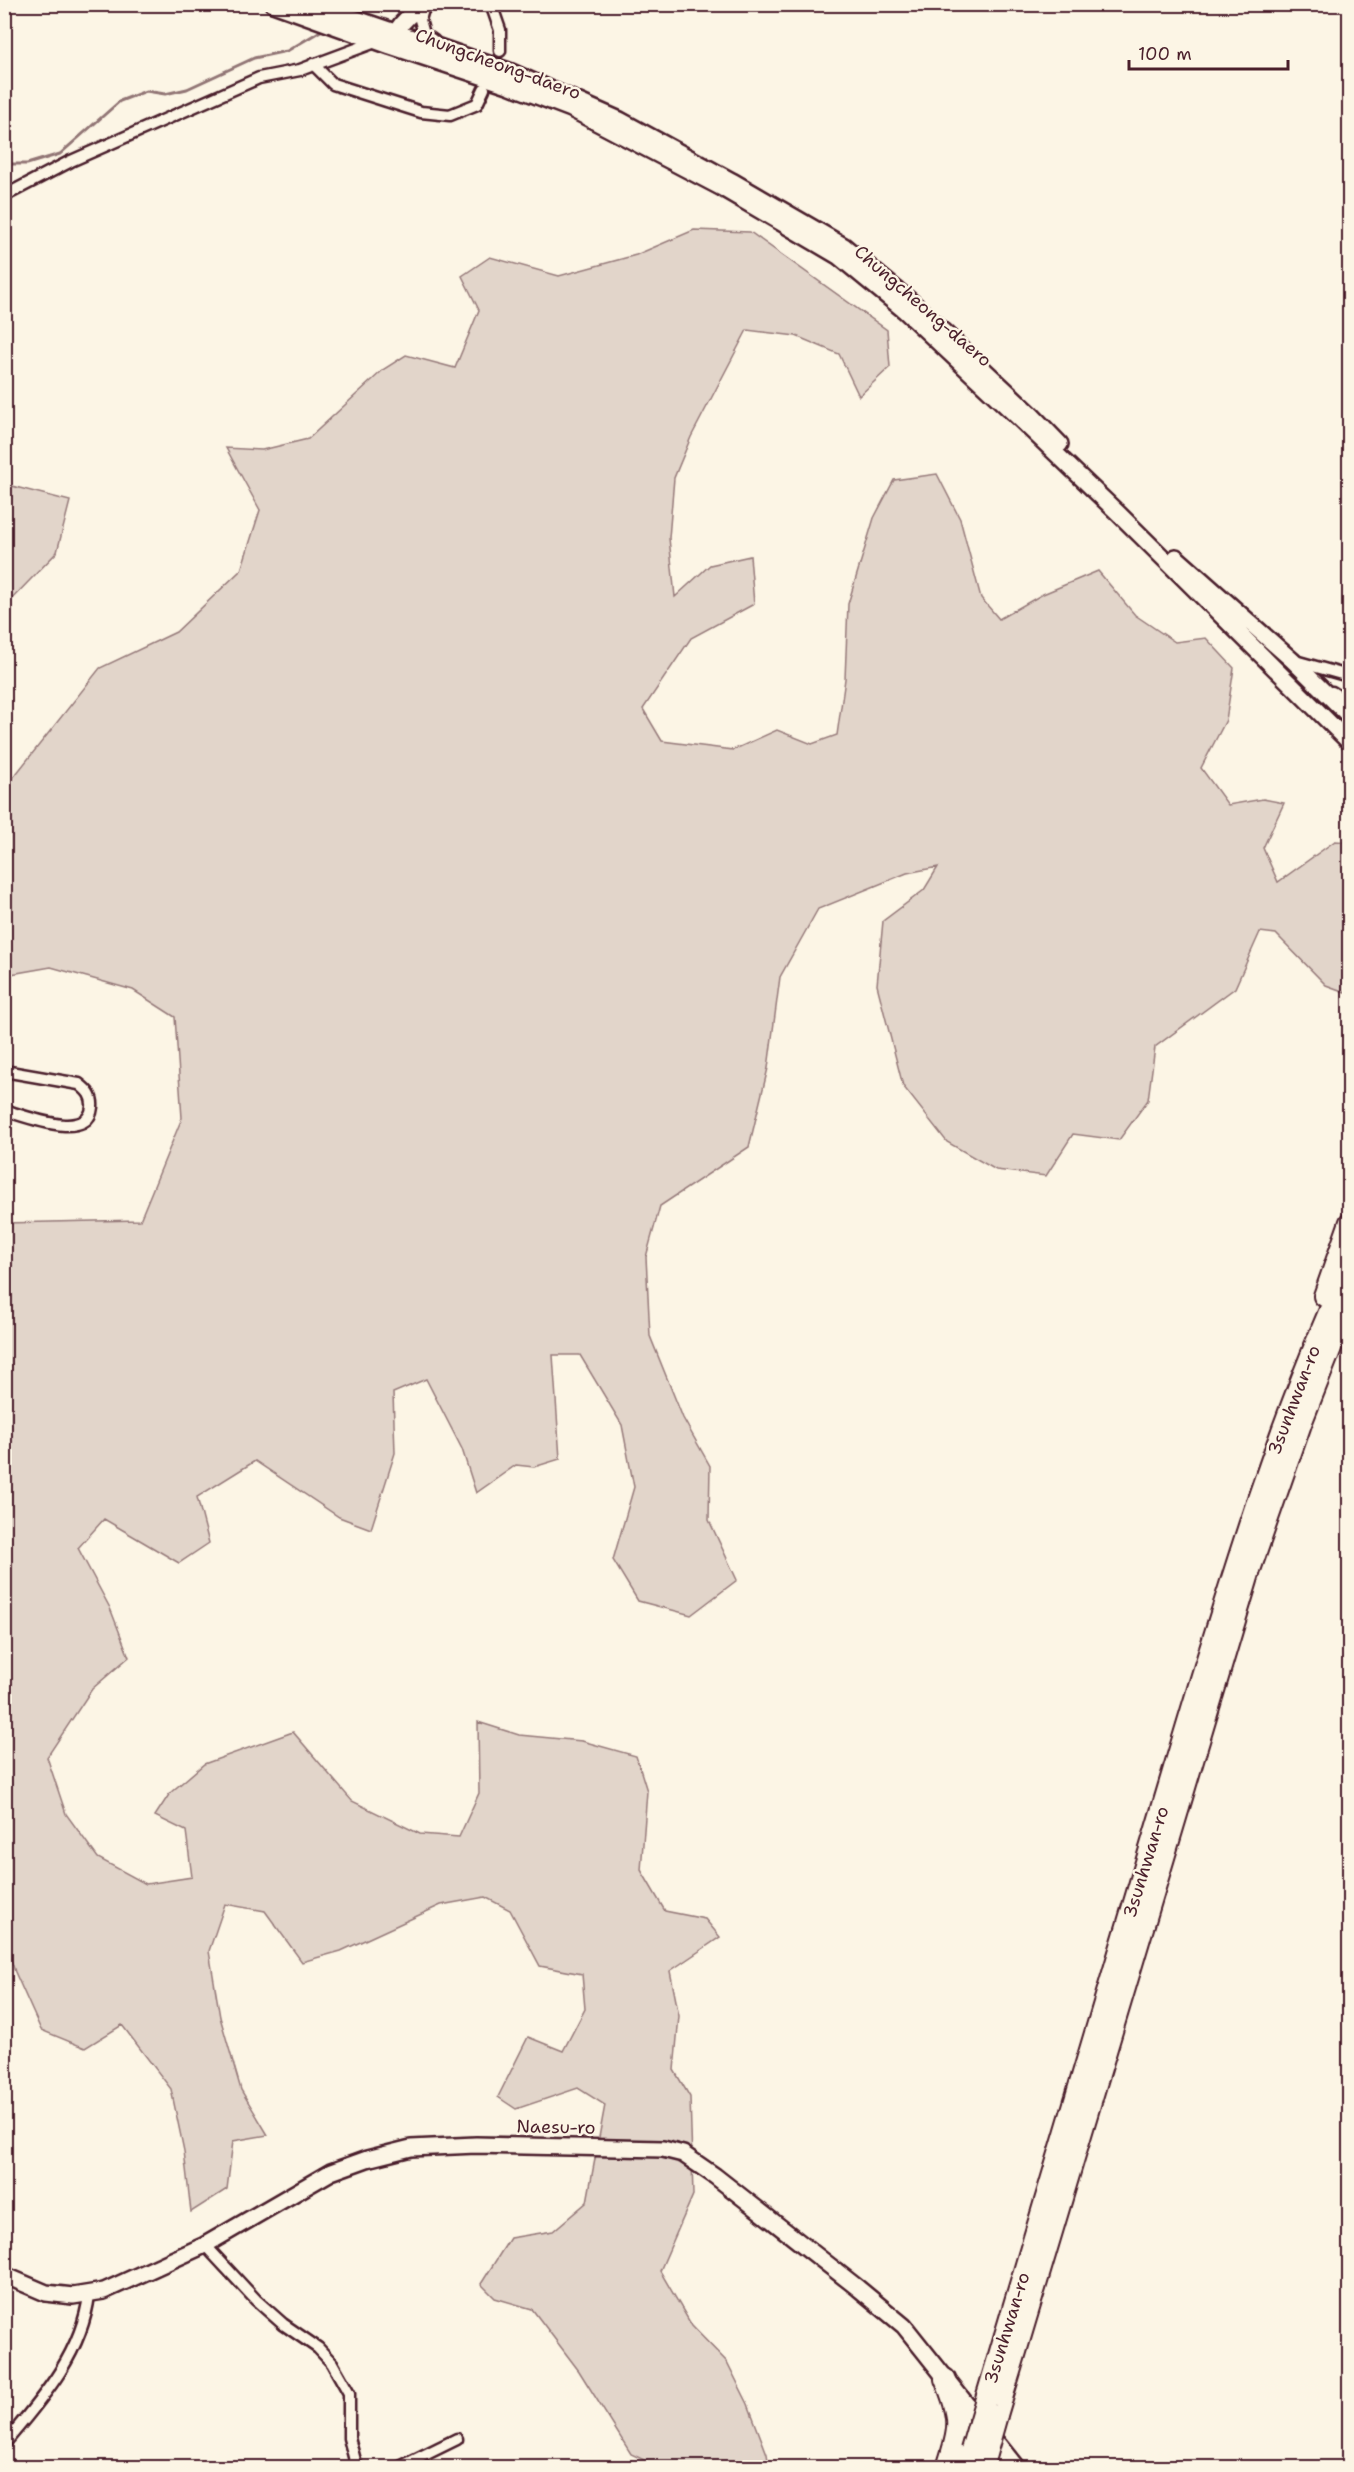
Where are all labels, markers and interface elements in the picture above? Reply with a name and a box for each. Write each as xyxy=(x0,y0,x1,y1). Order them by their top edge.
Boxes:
street label: Chungcheong-daero xyxy=(412,23,584,105)
scale bar xyxy=(1129,33,1288,71)
text: 100 m xyxy=(1138,42,1192,66)
street label: Chungcheong-daero xyxy=(849,240,997,372)
street label: 3sunhwan-ro xyxy=(1262,1342,1326,1458)
street label: 3sunhwan-ro xyxy=(1118,1803,1174,1921)
street label: Naesu-ro xyxy=(516,2114,596,2140)
street label: 3sunhwan-ro xyxy=(979,2269,1035,2387)

